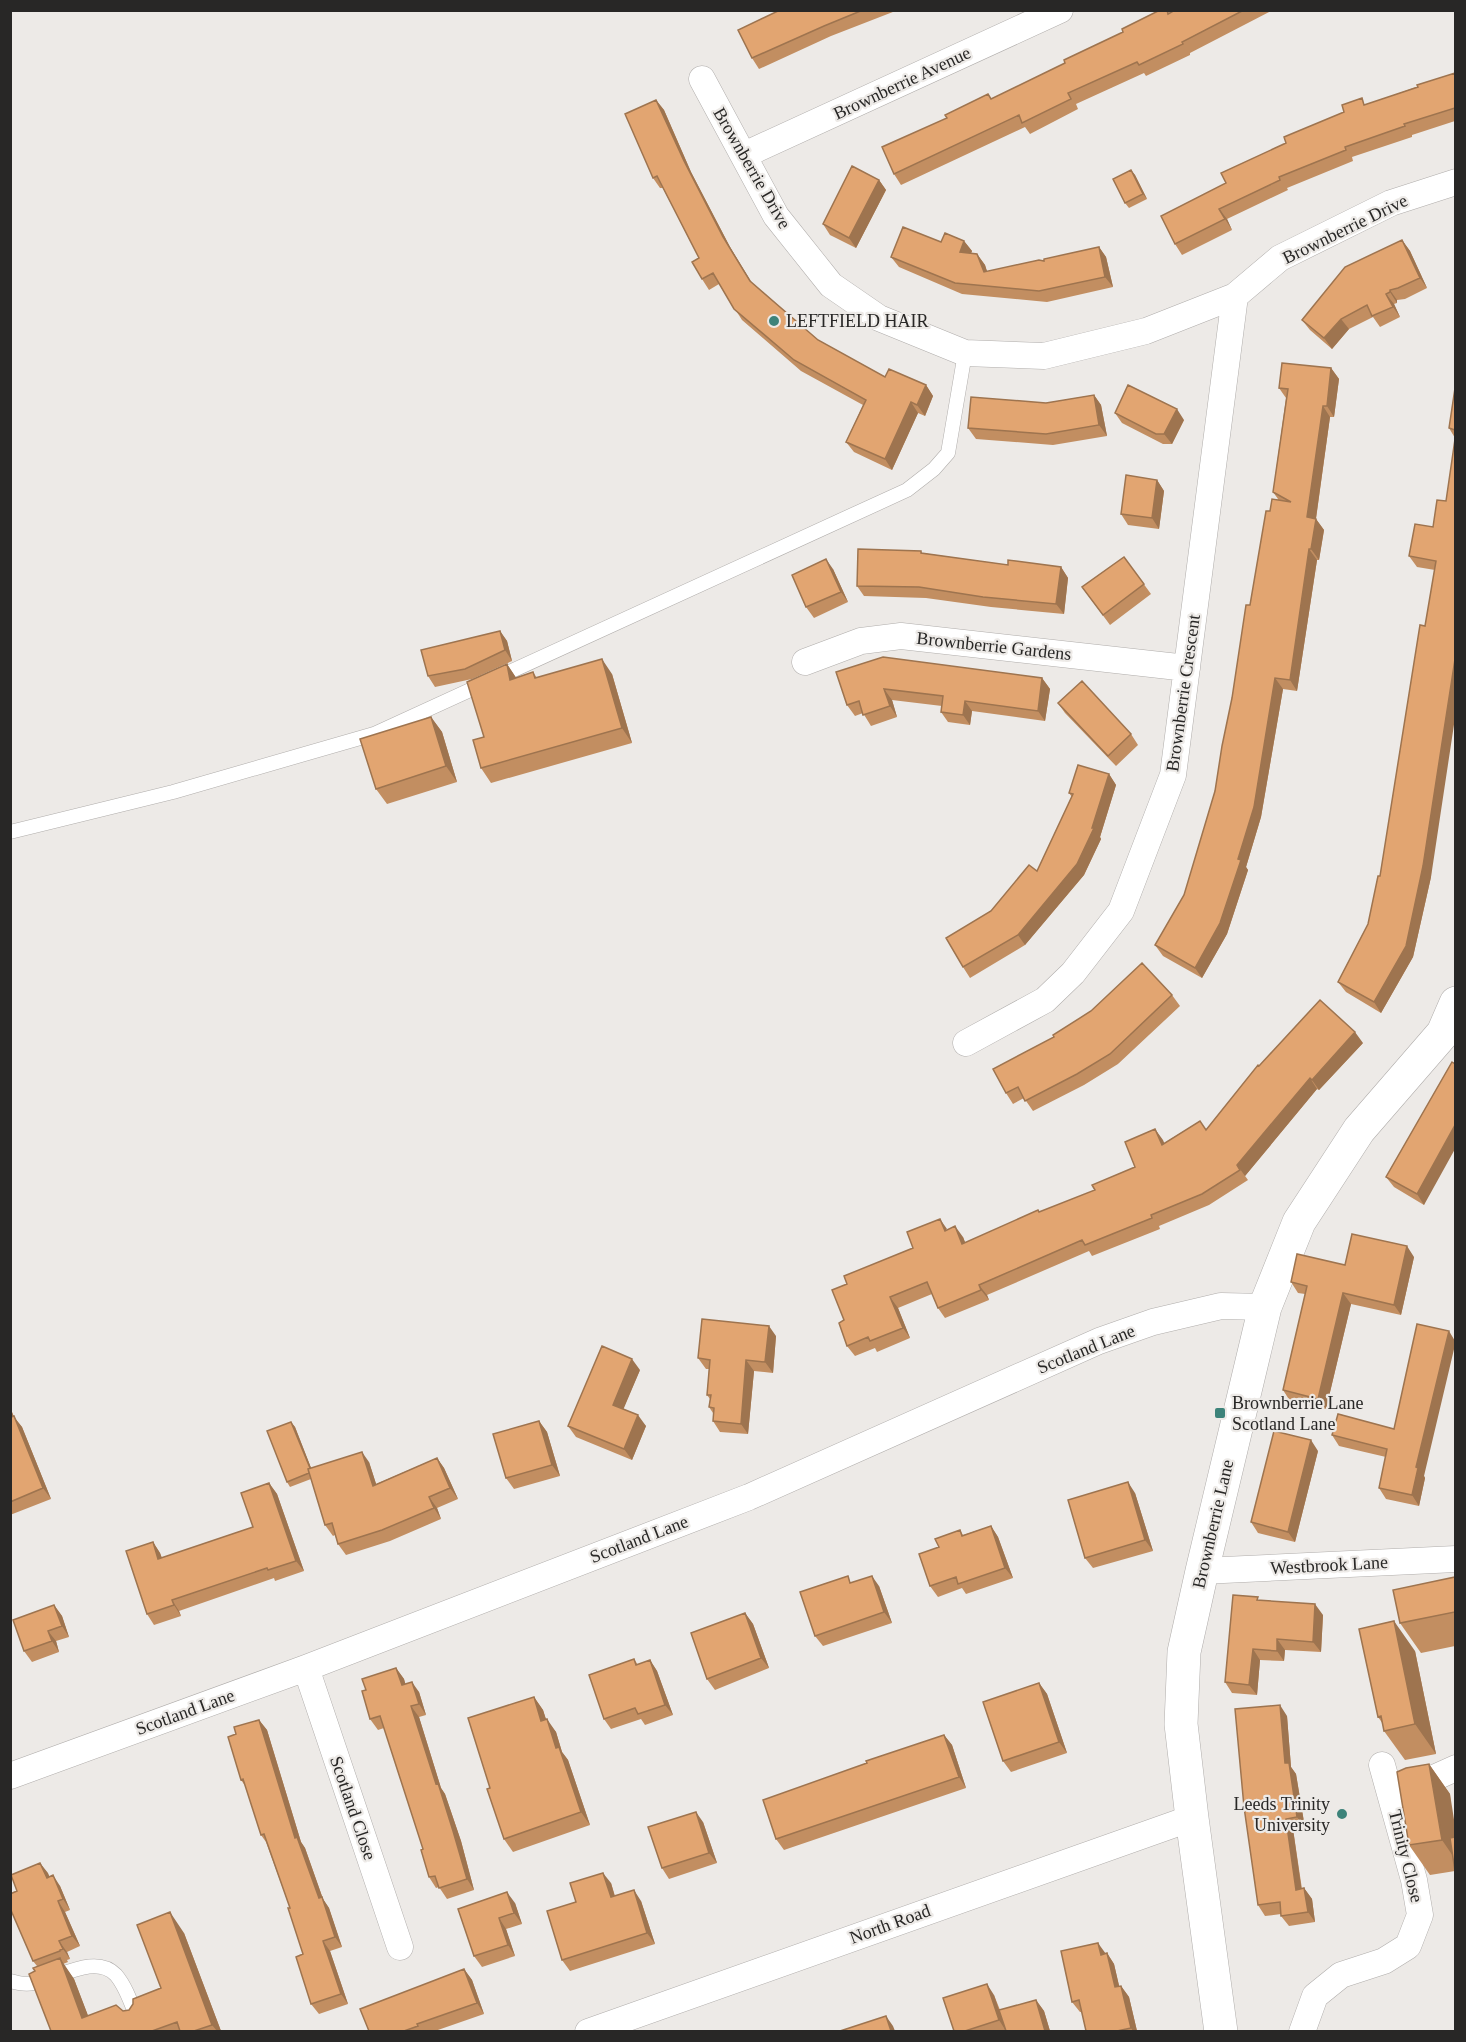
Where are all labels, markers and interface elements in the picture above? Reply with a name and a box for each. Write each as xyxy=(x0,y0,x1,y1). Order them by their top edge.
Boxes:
street label: Brownberrie Avenue xyxy=(830,42,974,124)
street label: Brownberrie Drive xyxy=(709,104,795,232)
street label: Brownberrie Drive xyxy=(1279,190,1411,268)
place label: LEFTFIELD HAIR xyxy=(786,311,929,331)
marker: LEFTFIELD HAIR xyxy=(767,314,781,328)
street label: Brownberrie Crescent xyxy=(1162,613,1204,773)
street label: Brownberrie Gardens xyxy=(916,628,1072,664)
street label: Scotland Lane xyxy=(1034,1320,1138,1378)
place label: Brownberrie Lane Scotland Lane xyxy=(1232,1393,1363,1434)
marker: Brownberrie Lane Scotland Lane xyxy=(1213,1406,1227,1420)
street label: Brownberrie Lane xyxy=(1188,1458,1238,1590)
street label: Scotland Lane xyxy=(587,1511,691,1567)
street label: Westbrook Lane xyxy=(1270,1552,1388,1578)
street label: Scotland Lane xyxy=(133,1685,237,1739)
street label: Scotland Close xyxy=(326,1753,380,1863)
place label: Leeds Trinity University xyxy=(1233,1794,1330,1835)
marker: Leeds Trinity University xyxy=(1335,1807,1349,1821)
street label: Trinity Close xyxy=(1385,1808,1427,1904)
street label: North Road xyxy=(847,1900,933,1948)

